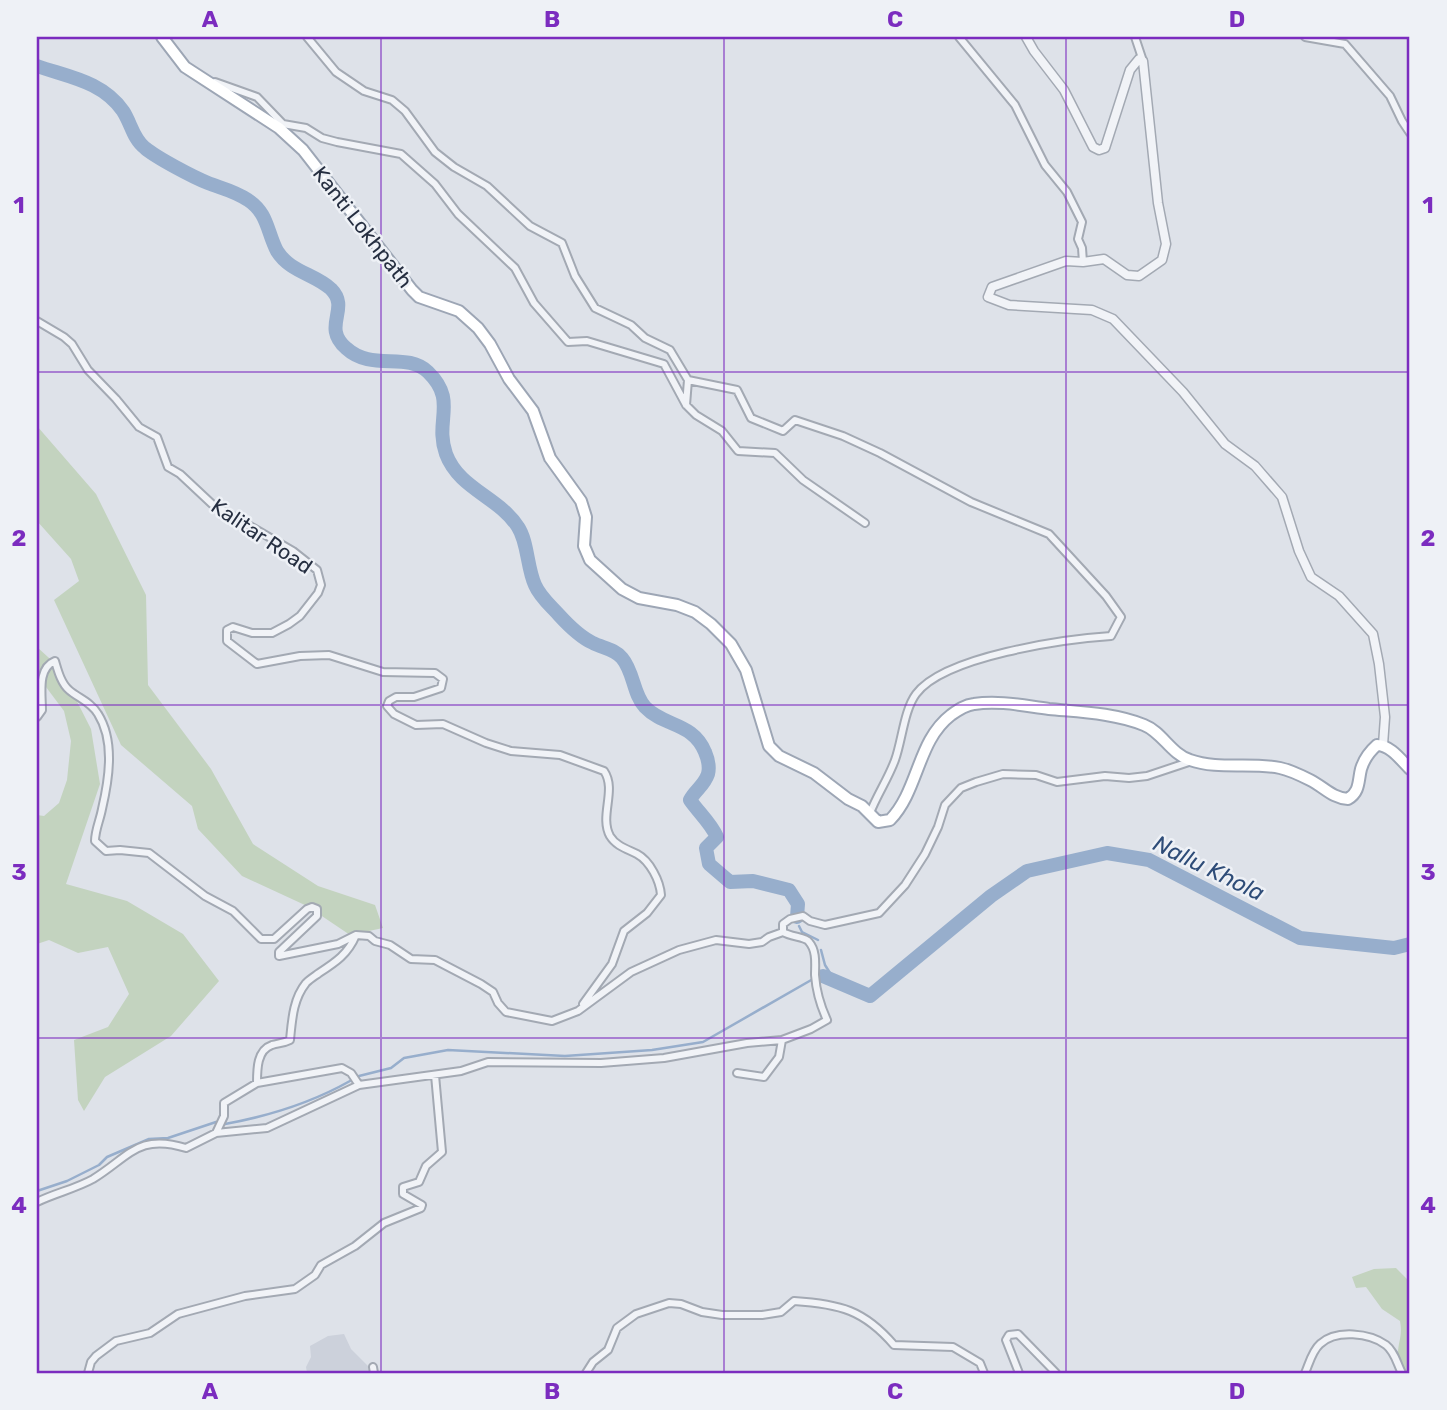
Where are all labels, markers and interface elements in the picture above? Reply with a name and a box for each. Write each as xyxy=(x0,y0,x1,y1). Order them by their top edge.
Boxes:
text: A xyxy=(202,5,219,33)
text: B xyxy=(544,5,560,33)
text: C xyxy=(887,5,903,33)
text: D xyxy=(1229,5,1245,33)
street label: Kanti Lokhpath xyxy=(308,161,418,293)
text: 1 xyxy=(13,191,25,219)
text: 1 xyxy=(1422,191,1434,219)
street label: Kalitar Road xyxy=(207,493,317,579)
text: 2 xyxy=(12,524,26,552)
text: 2 xyxy=(1421,524,1435,552)
water label: Nallu Khola xyxy=(1149,829,1269,907)
text: 3 xyxy=(11,858,27,886)
text: 3 xyxy=(1420,858,1436,886)
text: 4 xyxy=(11,1191,27,1219)
text: 4 xyxy=(1420,1191,1436,1219)
text: A xyxy=(202,1377,219,1405)
text: B xyxy=(544,1377,560,1405)
text: C xyxy=(887,1377,903,1405)
text: D xyxy=(1229,1377,1245,1405)

